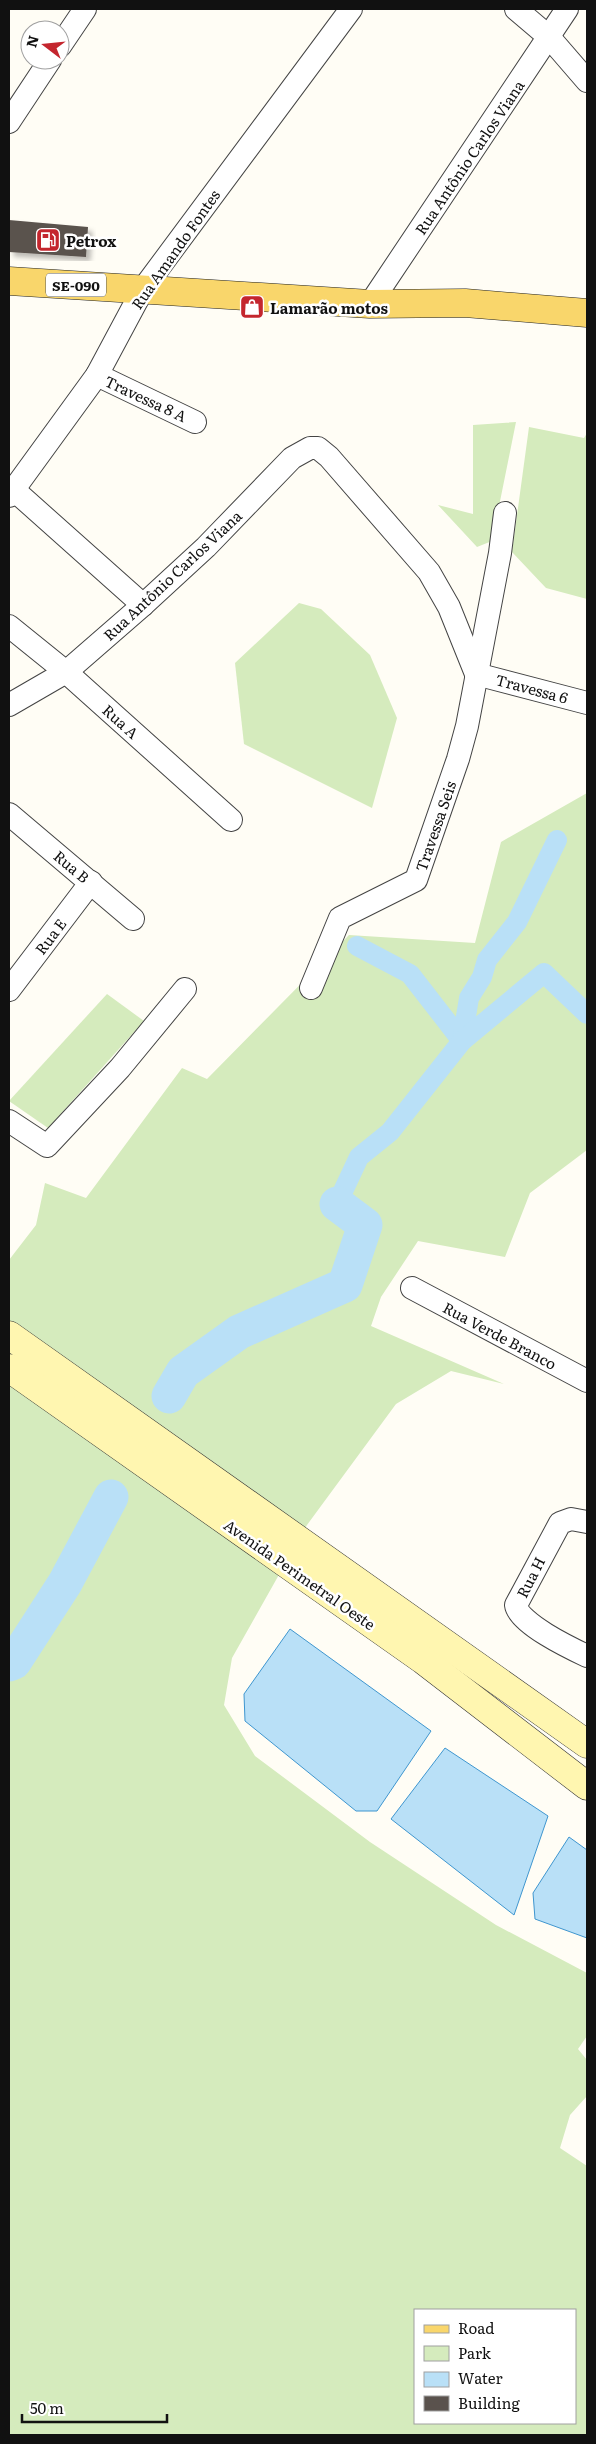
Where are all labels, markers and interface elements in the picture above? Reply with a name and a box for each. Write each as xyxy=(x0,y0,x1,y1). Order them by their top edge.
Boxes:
north arrow xyxy=(20,20,70,70)
text: N xyxy=(20,32,43,50)
street label: Rua Antônio Carlos Viana xyxy=(408,74,530,239)
street label: Rua Amando Fontes xyxy=(125,184,225,314)
fuel station icon: Petrox xyxy=(35,227,61,253)
place label: Petrox xyxy=(66,229,116,252)
road number: SE-090 xyxy=(46,274,106,296)
shop icon: Lamarão motos xyxy=(239,294,265,320)
place label: Lamarão motos xyxy=(270,296,388,319)
street label: Travessa 8 A xyxy=(101,369,191,427)
street label: Rua Antônio Carlos Viana xyxy=(97,504,247,646)
street label: Travessa 6 xyxy=(493,667,571,709)
street label: Rua A xyxy=(98,698,144,744)
street label: Travessa Seis xyxy=(409,777,461,874)
street label: Rua B xyxy=(49,844,95,888)
street label: Rua E xyxy=(29,913,71,959)
street label: Rua Verde Branco xyxy=(439,1295,561,1375)
street label: Avenida Perimetral Oeste xyxy=(220,1513,381,1635)
street label: Rua H xyxy=(510,1552,550,1602)
legend xyxy=(414,2309,576,2424)
text: Road xyxy=(458,2316,494,2339)
text: Park xyxy=(458,2341,492,2364)
text: Water xyxy=(458,2366,503,2389)
text: Building xyxy=(458,2391,520,2414)
scale bar xyxy=(22,2392,168,2424)
text: 50 m xyxy=(30,2396,64,2419)

